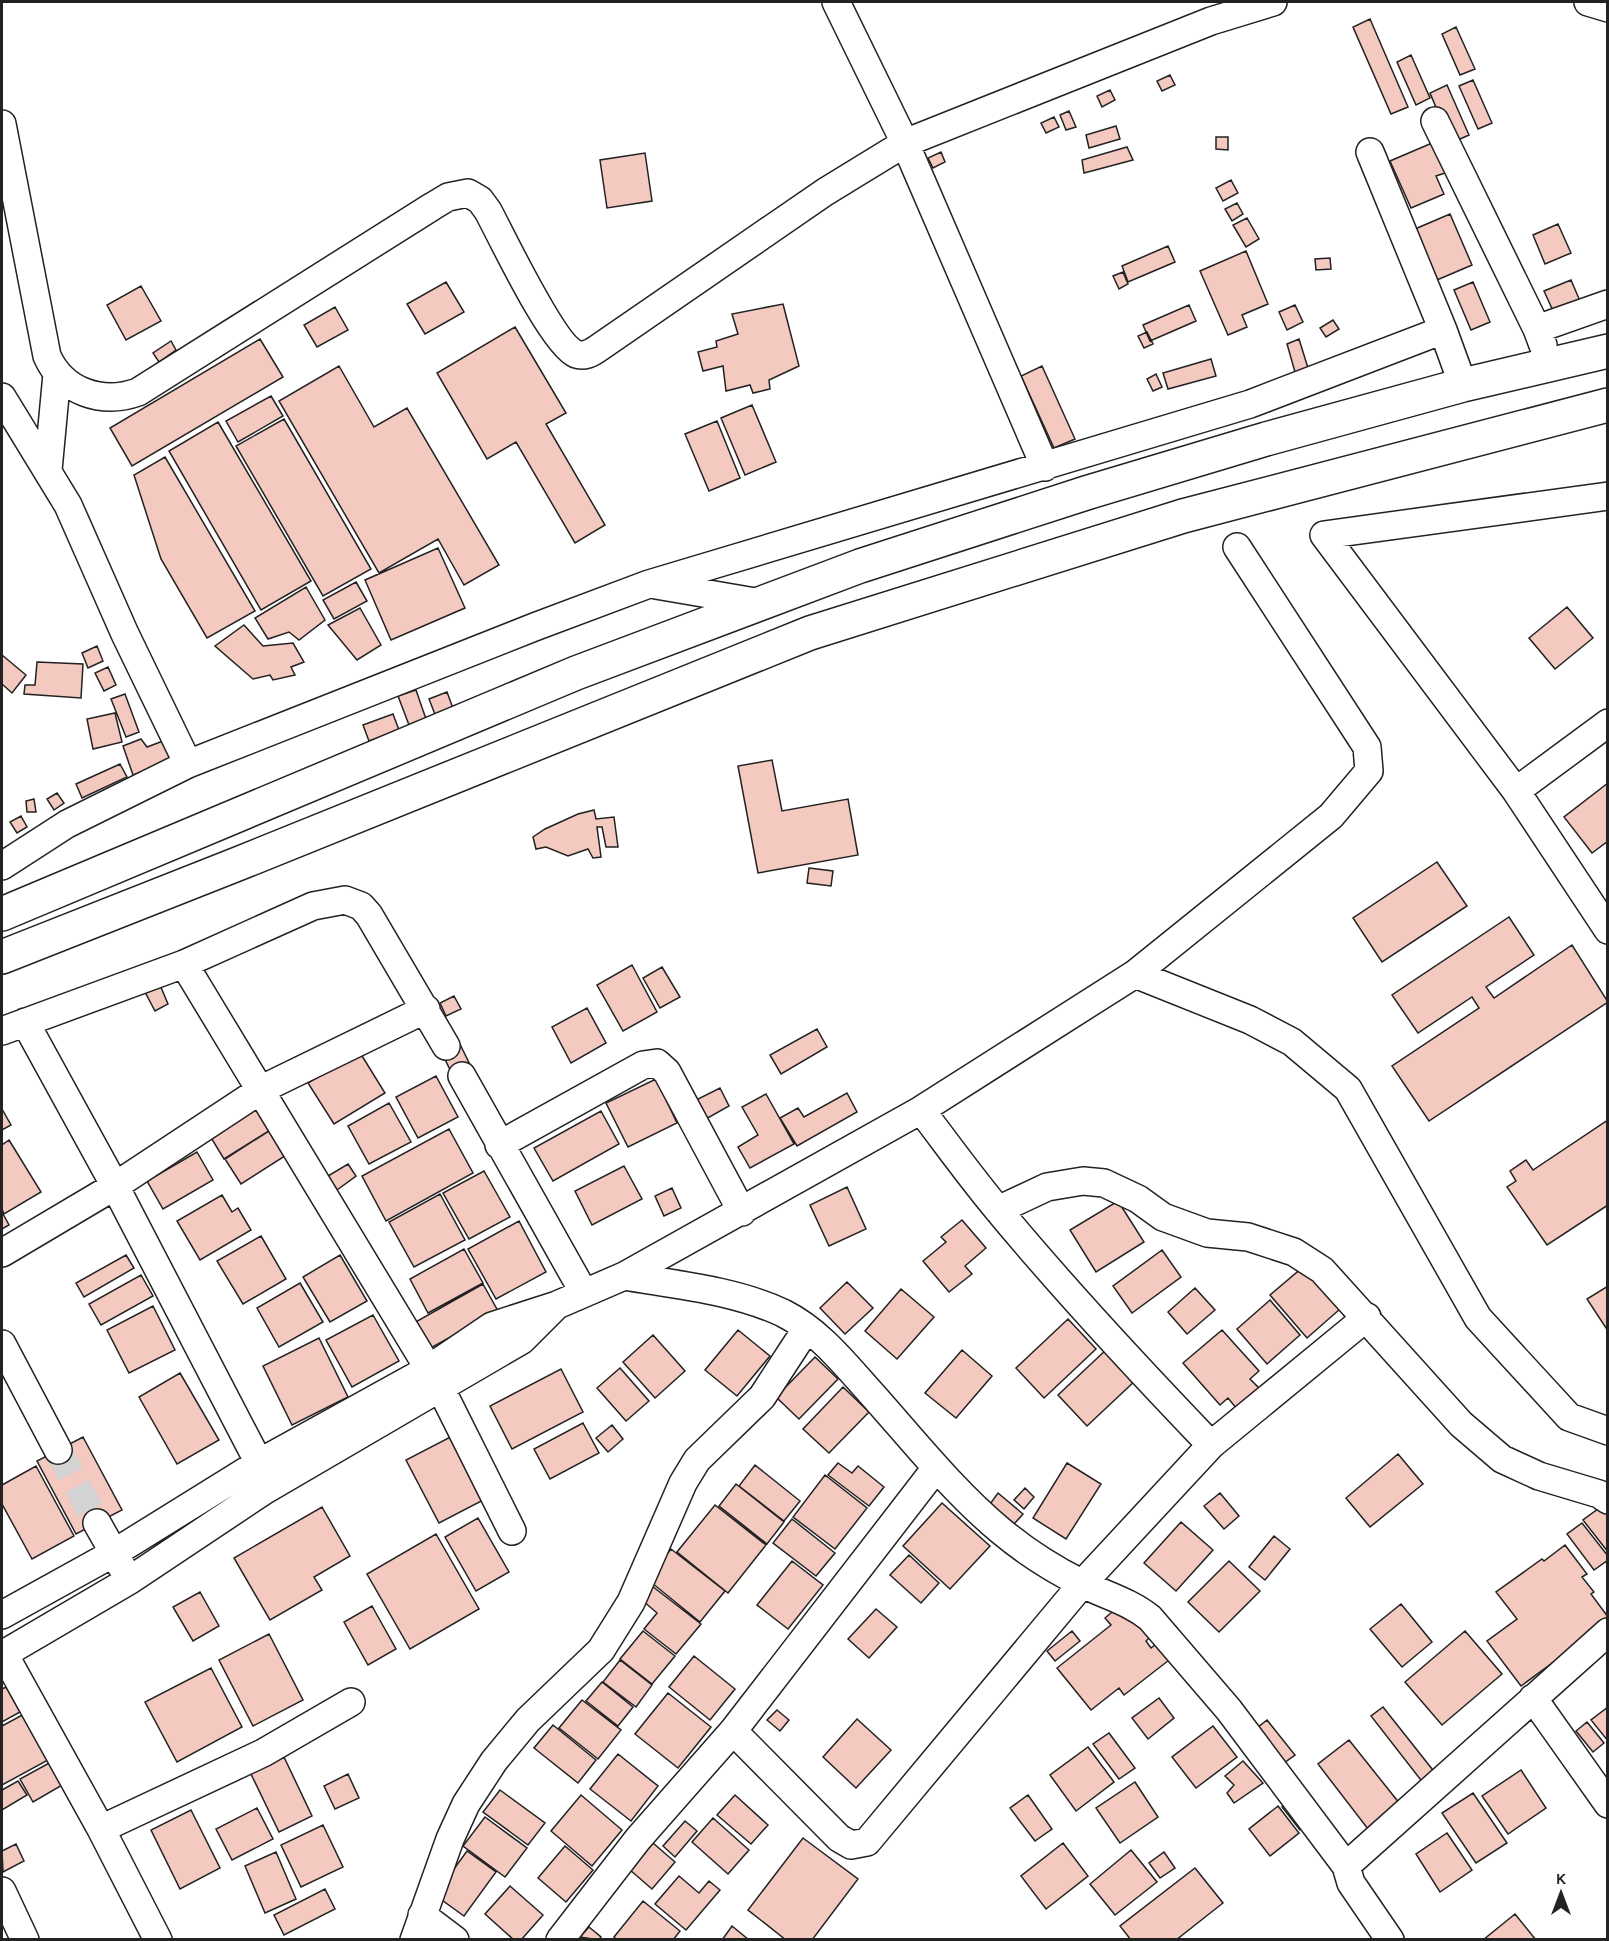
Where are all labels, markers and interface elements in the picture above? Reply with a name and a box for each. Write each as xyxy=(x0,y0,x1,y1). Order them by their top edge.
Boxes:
north arrow xyxy=(1531,1863,1591,1923)
text: K xyxy=(1556,1869,1567,1888)

